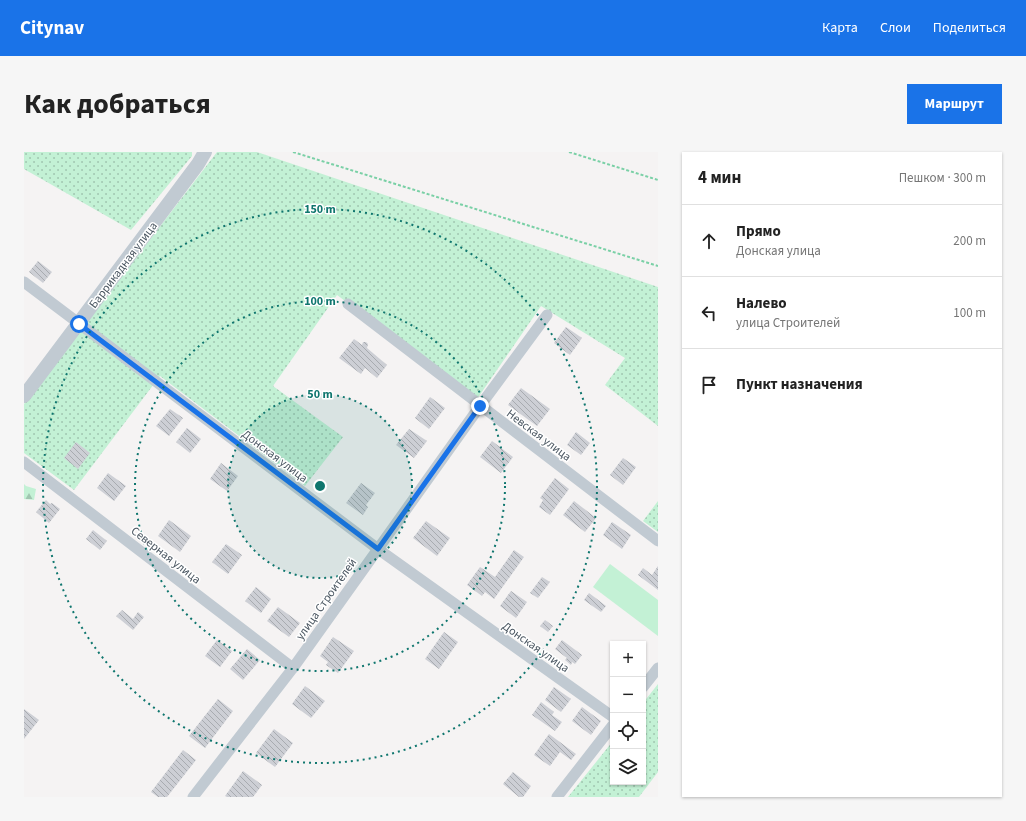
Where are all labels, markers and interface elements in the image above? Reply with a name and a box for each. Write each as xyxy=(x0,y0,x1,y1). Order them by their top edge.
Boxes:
text: Citynav xyxy=(20,15,84,42)
text: Карта xyxy=(822,18,858,38)
text: Слои xyxy=(880,18,911,38)
text: Поделиться xyxy=(933,18,1006,38)
text: Как добраться xyxy=(24,84,211,124)
button: Маршрут xyxy=(907,84,1002,124)
text: 4 мин xyxy=(698,166,741,190)
text: Пешком · 300 m xyxy=(899,169,986,187)
text: 150 m xyxy=(304,201,336,218)
street label: Баррикадная улица xyxy=(85,219,162,312)
text: Прямо xyxy=(736,221,781,242)
icon: ahead xyxy=(698,230,720,252)
text: 200 m xyxy=(953,232,986,250)
text: Донская улица xyxy=(736,242,821,260)
text: 100 m xyxy=(304,293,336,310)
text: Налево xyxy=(736,293,787,314)
icon: left xyxy=(698,302,720,324)
text: 100 m xyxy=(953,304,986,322)
text: улица Строителей xyxy=(736,314,840,332)
route start xyxy=(70,315,88,333)
icon: arrive xyxy=(698,374,720,396)
text: Пункт назначения xyxy=(736,374,863,395)
text: 50 m xyxy=(307,386,333,403)
route end xyxy=(471,397,489,415)
street label: Невская улица xyxy=(503,405,575,465)
street label: Донская улица xyxy=(238,426,311,487)
centre of rings xyxy=(313,479,327,493)
street label: Северная улица xyxy=(127,523,204,588)
street label: улица Строителей xyxy=(292,555,361,644)
street label: Донская улица xyxy=(499,618,573,677)
map controls xyxy=(610,641,646,785)
button: + xyxy=(610,641,646,677)
button: − xyxy=(610,677,646,713)
button: locate xyxy=(610,713,646,749)
button: layers xyxy=(610,749,646,785)

